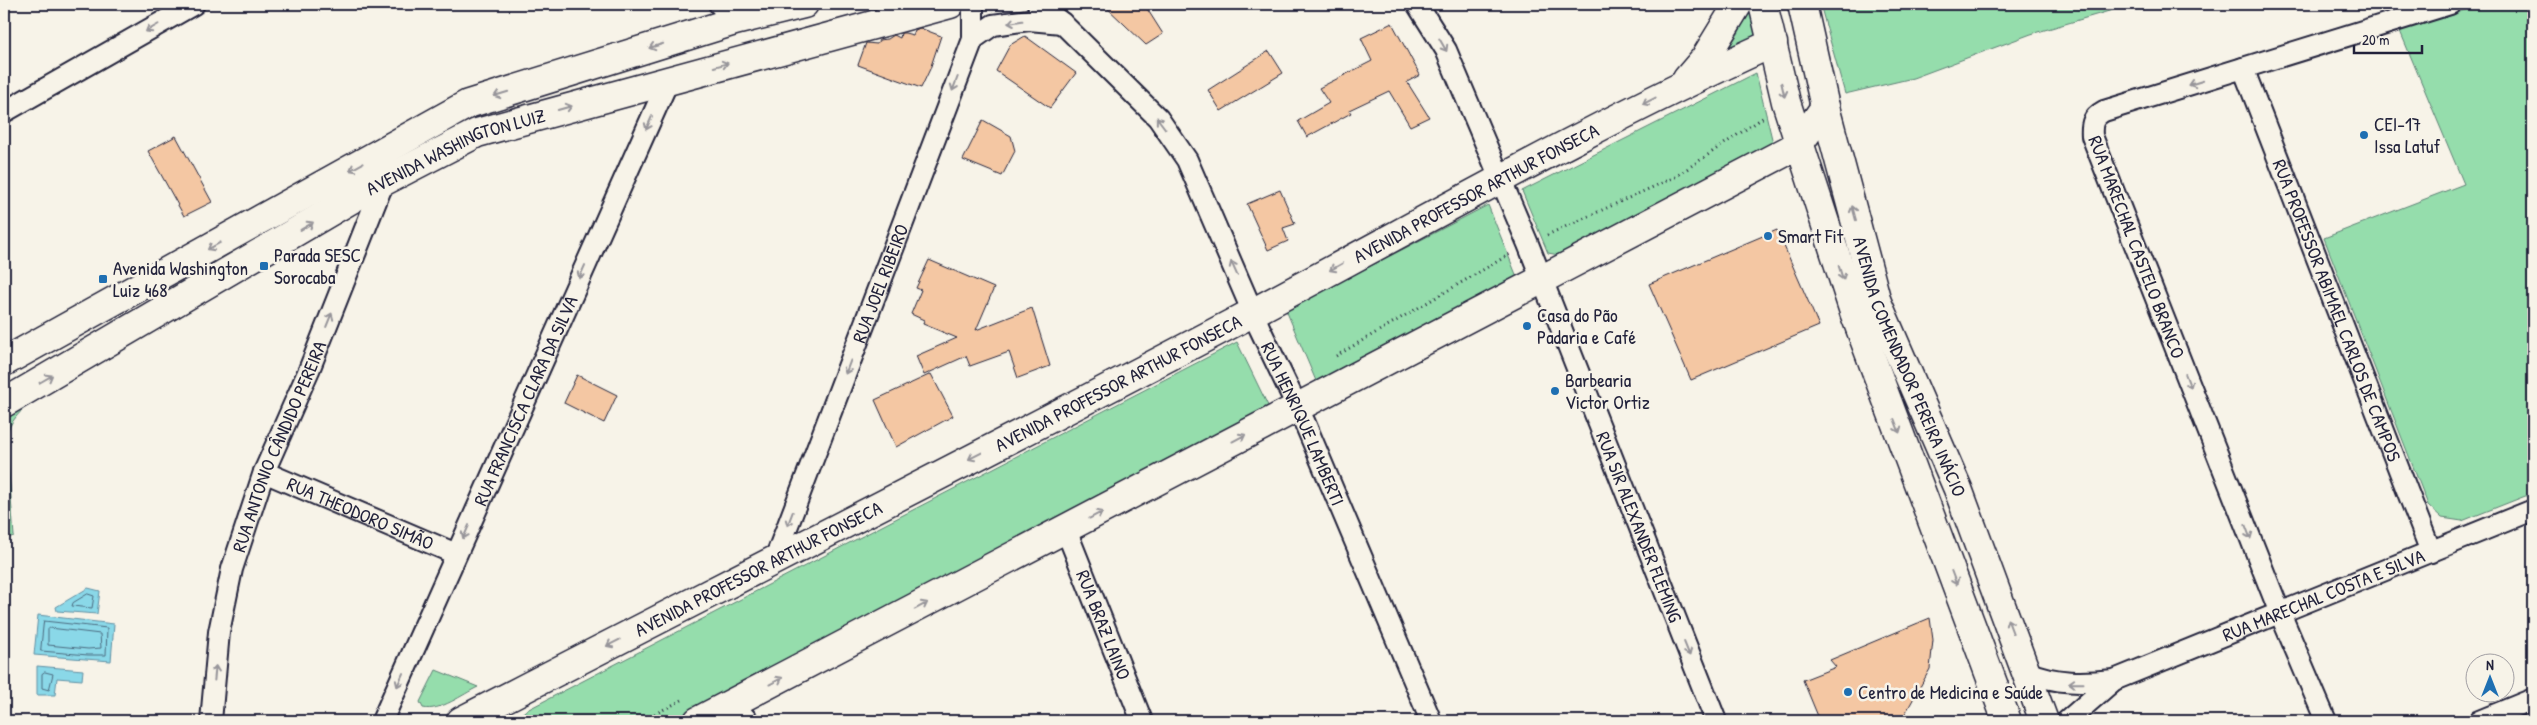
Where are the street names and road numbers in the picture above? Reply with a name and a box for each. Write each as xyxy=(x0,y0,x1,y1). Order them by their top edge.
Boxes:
street label: AVENIDA WASHINGTON LUIZ xyxy=(361,102,548,201)
street label: AVENIDA PROFESSOR ARTHUR FONSECA xyxy=(1349,117,1603,269)
street label: RUA MARECHAL CASTELO BRANCO xyxy=(2082,132,2192,362)
street label: RUA PROFESSOR ABIMAEL CARLOS DE CAMPOS xyxy=(2267,156,2408,465)
street label: RUA JOEL RIBEIRO xyxy=(846,220,914,346)
street label: AVENIDA COMENDADOR PEREIRA INÁCIO xyxy=(1847,234,1973,500)
street label: RUA FRANCISCA CLARA DA SILVA xyxy=(467,291,584,510)
street label: AVENIDA PROFESSOR ARTHUR FONSECA xyxy=(990,308,1246,458)
street label: RUA ANTONIO CÂNDIDO PEREIRA xyxy=(225,337,332,555)
street label: RUA HENRIQUE LAMBERTI xyxy=(1255,338,1351,509)
street label: RUA SIR ALEXANDER FLEMING xyxy=(1590,428,1689,626)
street label: RUA THEODORO SIMÃO xyxy=(283,470,438,556)
street label: AVENIDA PROFESSOR ARTHUR FONSECA xyxy=(630,494,886,643)
street label: RUA MARECHAL COSTA E SILVA xyxy=(2219,542,2428,648)
street label: RUA BRAZ LAINO xyxy=(1070,566,1137,683)

